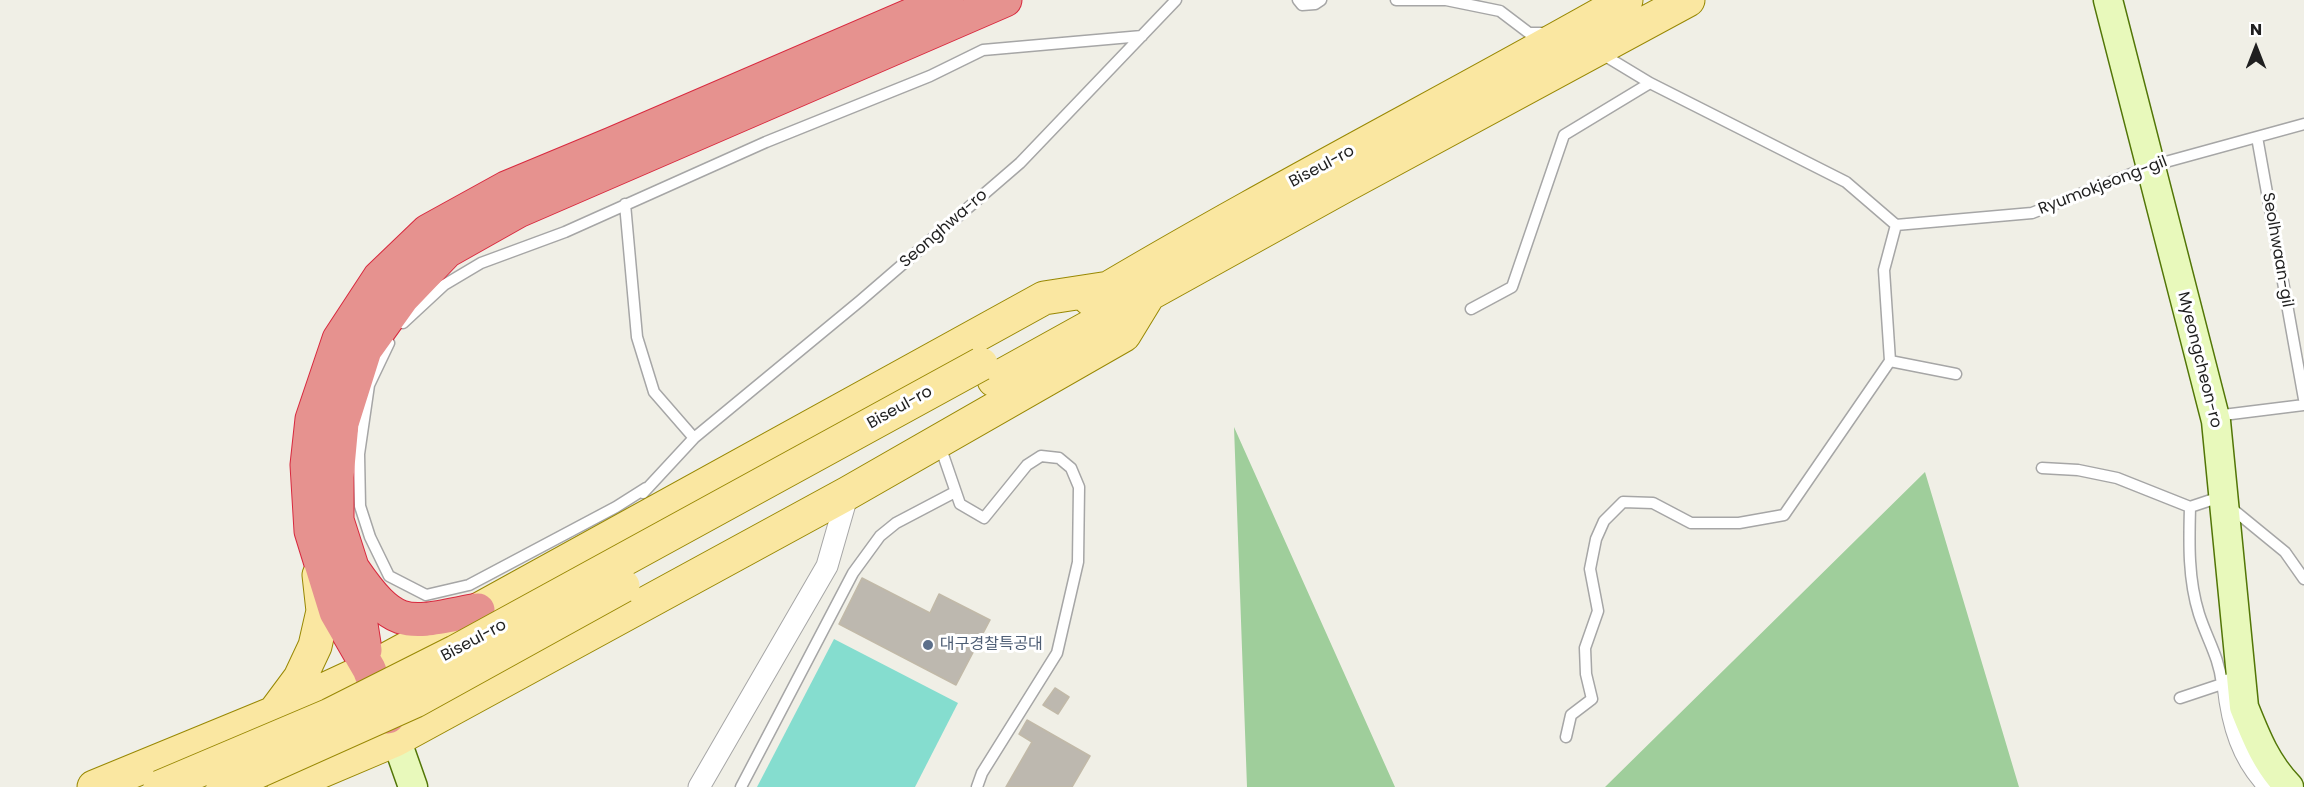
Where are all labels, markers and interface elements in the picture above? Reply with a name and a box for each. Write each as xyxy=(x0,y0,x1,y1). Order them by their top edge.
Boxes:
north arrow xyxy=(2226,18,2286,78)
text: N xyxy=(2250,18,2262,41)
street label: Biseul-ro xyxy=(1286,142,1358,192)
street label: Ryumokjeong-gil xyxy=(2036,153,2170,219)
street label: Seonghwa-ro xyxy=(896,186,992,272)
street label: Seolhwaan-gil xyxy=(2257,191,2297,309)
street label: Myeongcheon-ro xyxy=(2173,290,2225,430)
street label: Biseul-ro xyxy=(864,382,936,434)
street label: Biseul-ro xyxy=(438,616,510,666)
place label: 대구경찰특공대 xyxy=(940,635,1043,655)
marker: 대구경찰특공대 xyxy=(921,638,935,652)

